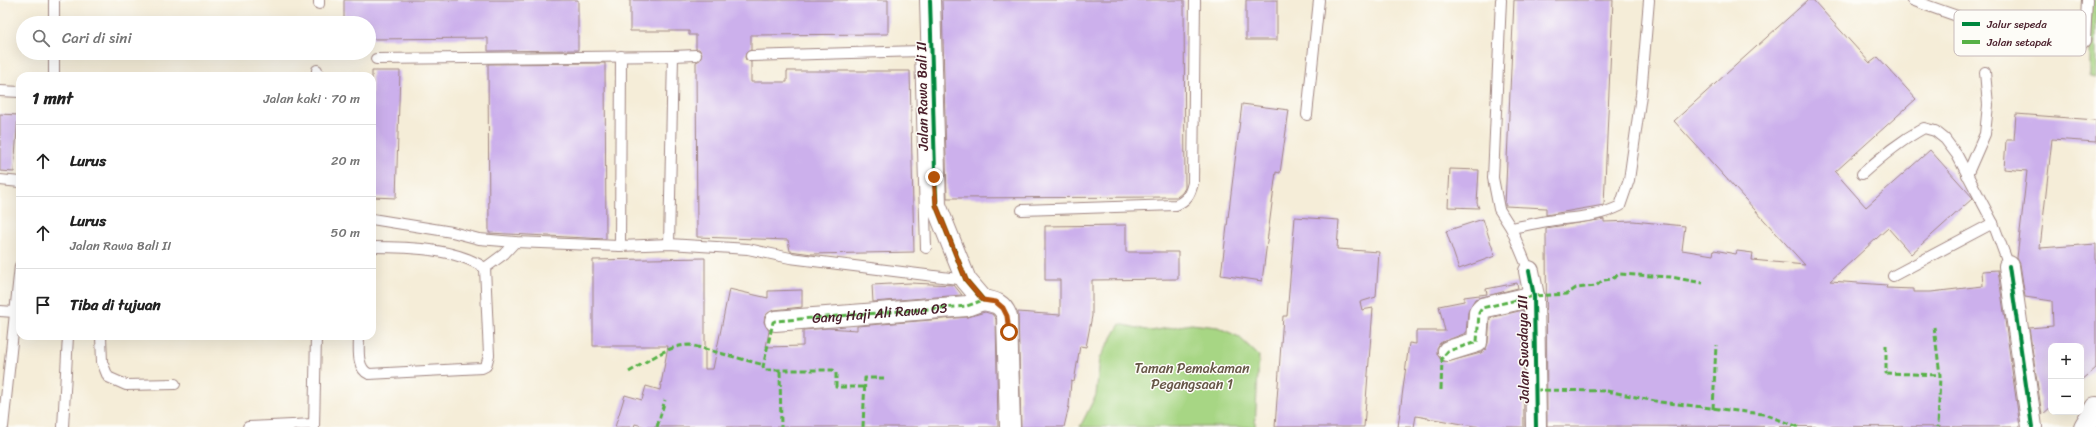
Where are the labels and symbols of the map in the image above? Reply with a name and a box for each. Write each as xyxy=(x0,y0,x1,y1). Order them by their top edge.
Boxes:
legend xyxy=(1954,10,2086,56)
text: Jalur sepeda xyxy=(1986,15,2047,34)
text: Jalan setapak xyxy=(1986,33,2053,52)
street label: Jalan Rawa Bali II xyxy=(909,41,936,152)
route end xyxy=(925,168,943,186)
street label: Jalan Swadaya III xyxy=(1510,294,1537,404)
street label: Gang Haji Ali Rawa 03 xyxy=(811,296,949,331)
route start xyxy=(1000,323,1018,341)
park label: Taman Pemakaman Pegangsaan 1 xyxy=(1134,356,1250,397)

